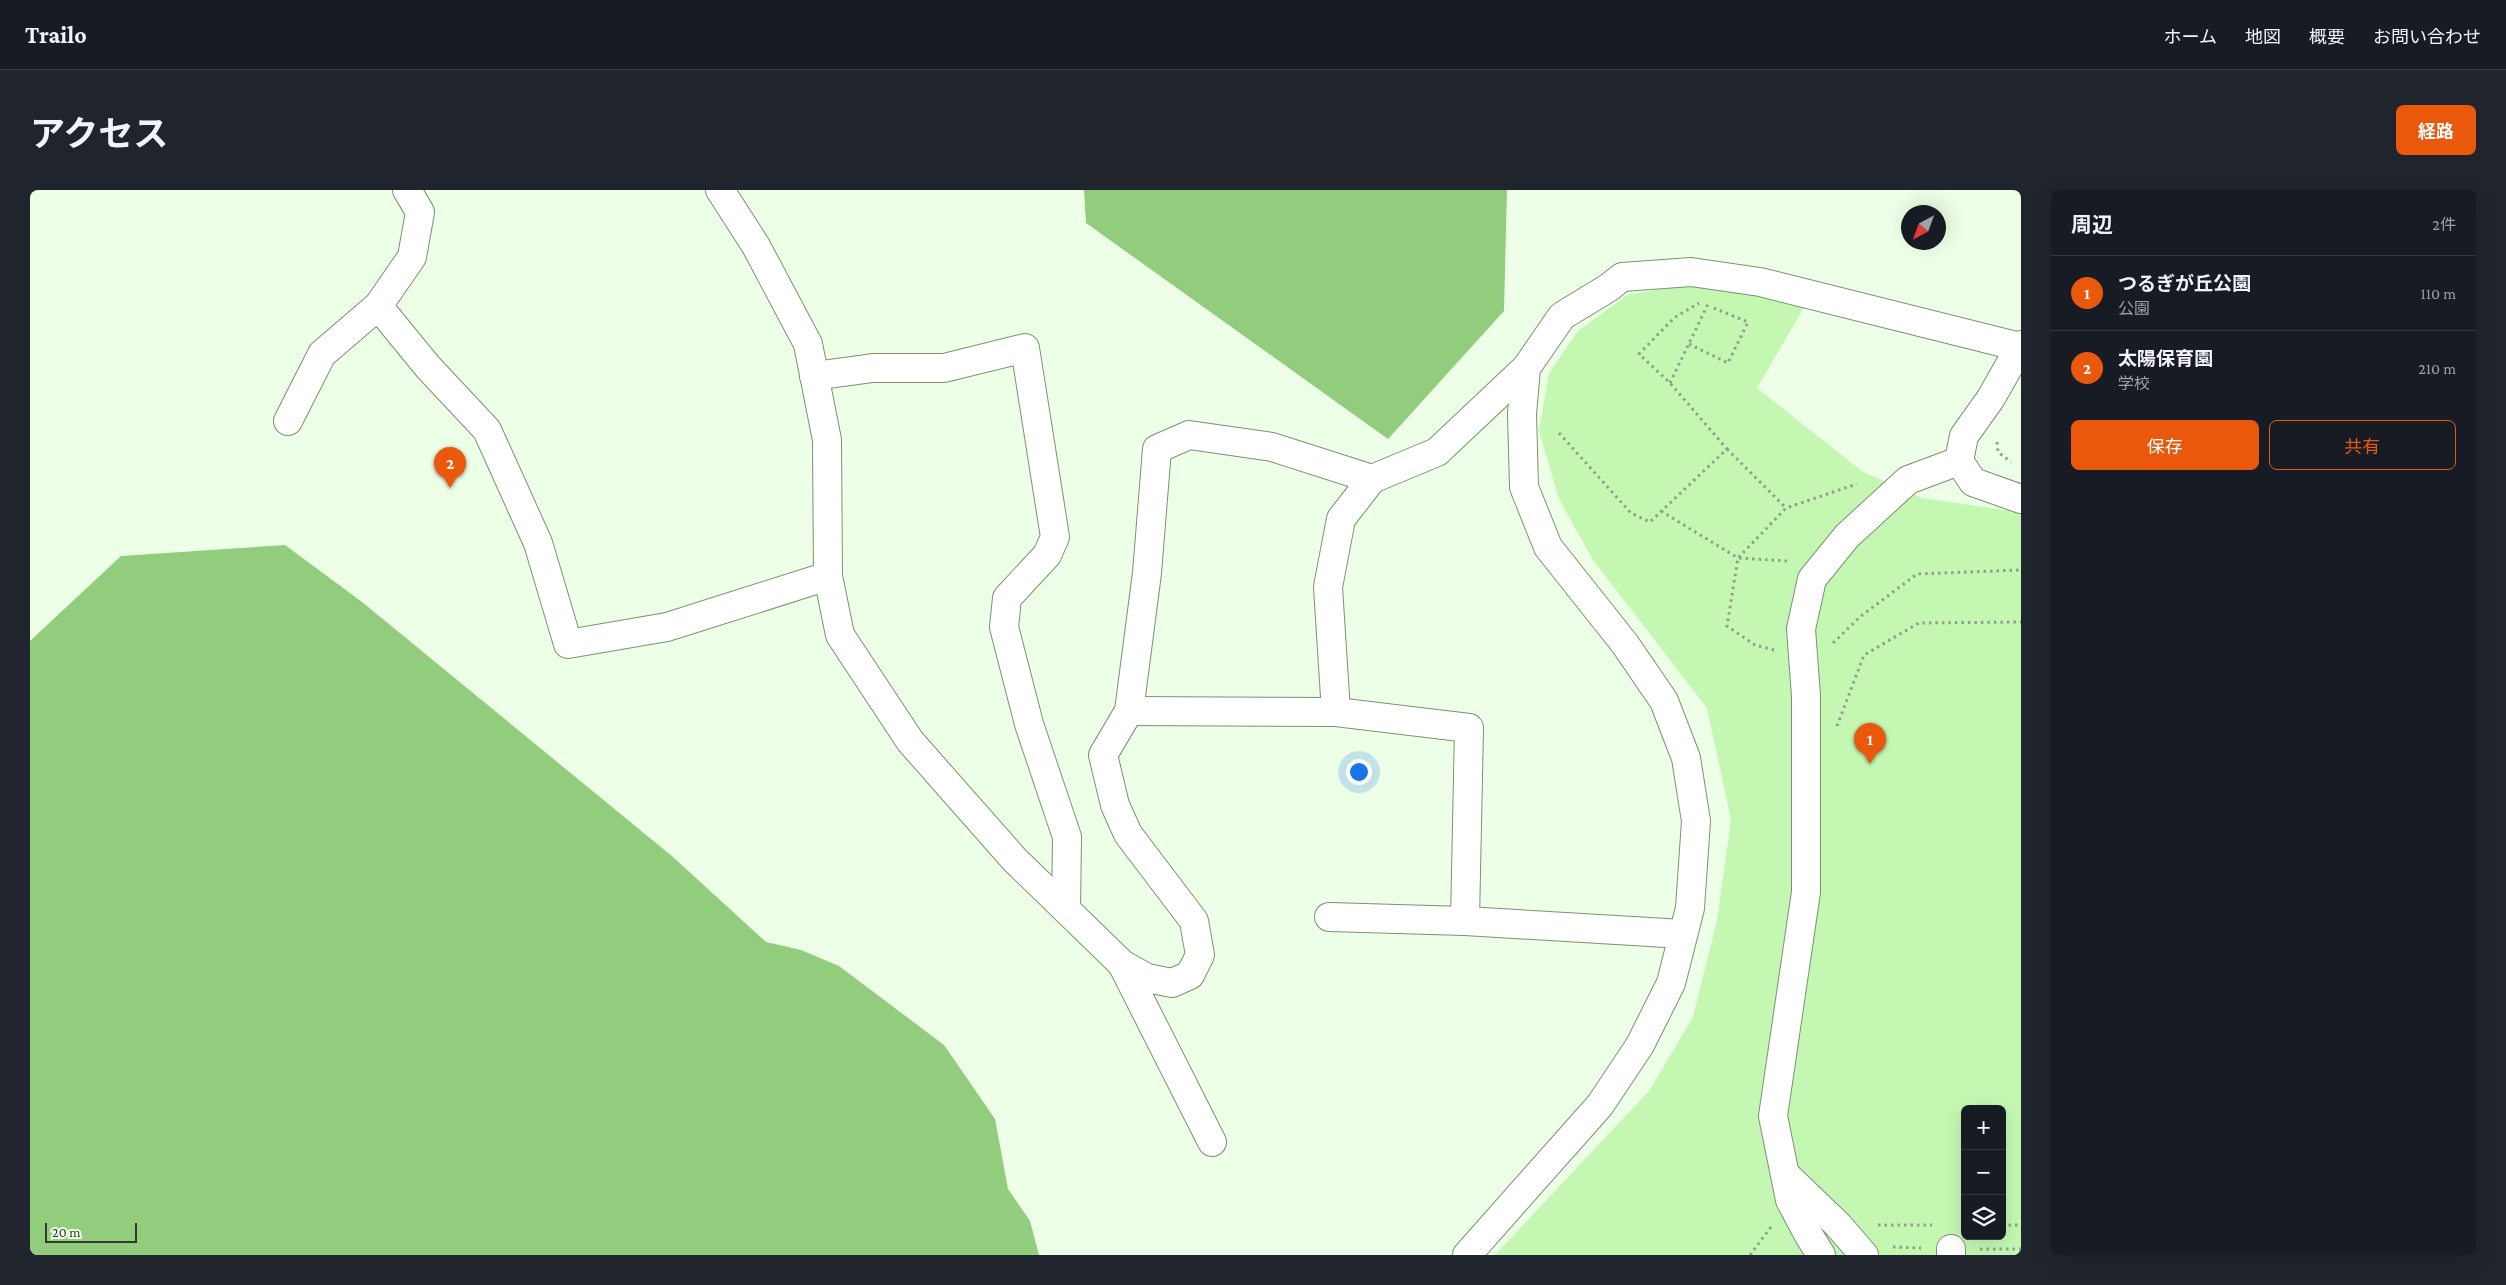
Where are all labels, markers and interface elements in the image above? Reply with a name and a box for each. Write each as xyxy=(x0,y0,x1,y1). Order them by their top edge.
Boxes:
text: Trailo xyxy=(25,21,87,48)
text: ホーム xyxy=(2164,27,2217,47)
text: 地図 xyxy=(2245,27,2281,47)
text: 概要 xyxy=(2309,27,2345,47)
text: お問い合わせ xyxy=(2373,27,2481,47)
button: 経路 xyxy=(2396,105,2476,155)
text: アクセス xyxy=(30,115,168,154)
north arrow xyxy=(1901,205,1946,250)
text: 周辺 xyxy=(2071,213,2113,237)
text: 2件 xyxy=(2432,216,2456,233)
text: つるぎが丘公園 xyxy=(2118,273,2251,294)
text: 1 xyxy=(2084,285,2090,302)
text: 110 m xyxy=(2420,285,2456,302)
text: 公園 xyxy=(2118,300,2150,317)
text: 太陽保育園 xyxy=(2118,348,2213,369)
text: 2 xyxy=(2083,360,2091,377)
text: 210 m xyxy=(2418,360,2456,377)
text: 学校 xyxy=(2118,375,2150,392)
button: 保存 xyxy=(2071,420,2259,470)
button: 共有 xyxy=(2269,420,2456,470)
pin: 2 xyxy=(434,447,466,488)
pin: 1 xyxy=(1854,723,1886,764)
your location xyxy=(1346,759,1372,785)
map controls xyxy=(1961,1105,2006,1240)
button: + xyxy=(1961,1105,2006,1150)
button: − xyxy=(1961,1150,2006,1195)
button: layers xyxy=(1961,1195,2006,1240)
scale bar xyxy=(45,1220,138,1243)
text: 20 m xyxy=(52,1224,80,1240)

